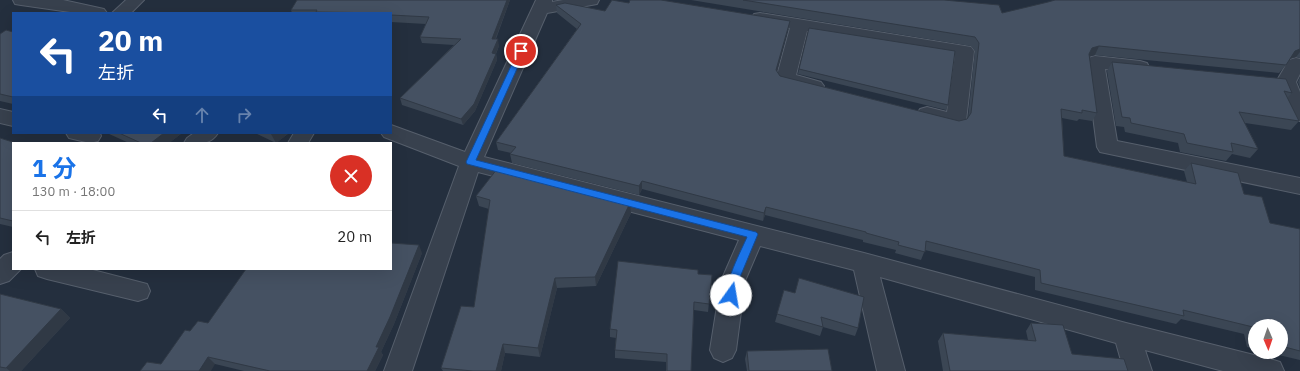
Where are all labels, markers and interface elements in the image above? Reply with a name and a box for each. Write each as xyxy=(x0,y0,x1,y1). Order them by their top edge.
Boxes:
text: 20 m xyxy=(98,22,163,59)
icon: left xyxy=(32,28,84,80)
pin xyxy=(504,34,538,68)
icon: arrive xyxy=(510,40,532,62)
text: 左折 xyxy=(98,61,134,84)
icon: left xyxy=(149,104,171,126)
icon: ahead xyxy=(191,104,213,126)
icon: right xyxy=(233,104,255,126)
text: 1 分 xyxy=(32,152,76,184)
button: close xyxy=(330,155,372,197)
text: 130 m · 18:00 xyxy=(32,183,115,200)
icon: left xyxy=(32,226,54,248)
text: 20 m xyxy=(337,227,372,246)
text: 左折 xyxy=(66,228,96,247)
position arrow xyxy=(710,274,752,316)
north arrow xyxy=(1248,319,1288,359)
map controls xyxy=(1248,319,1288,359)

